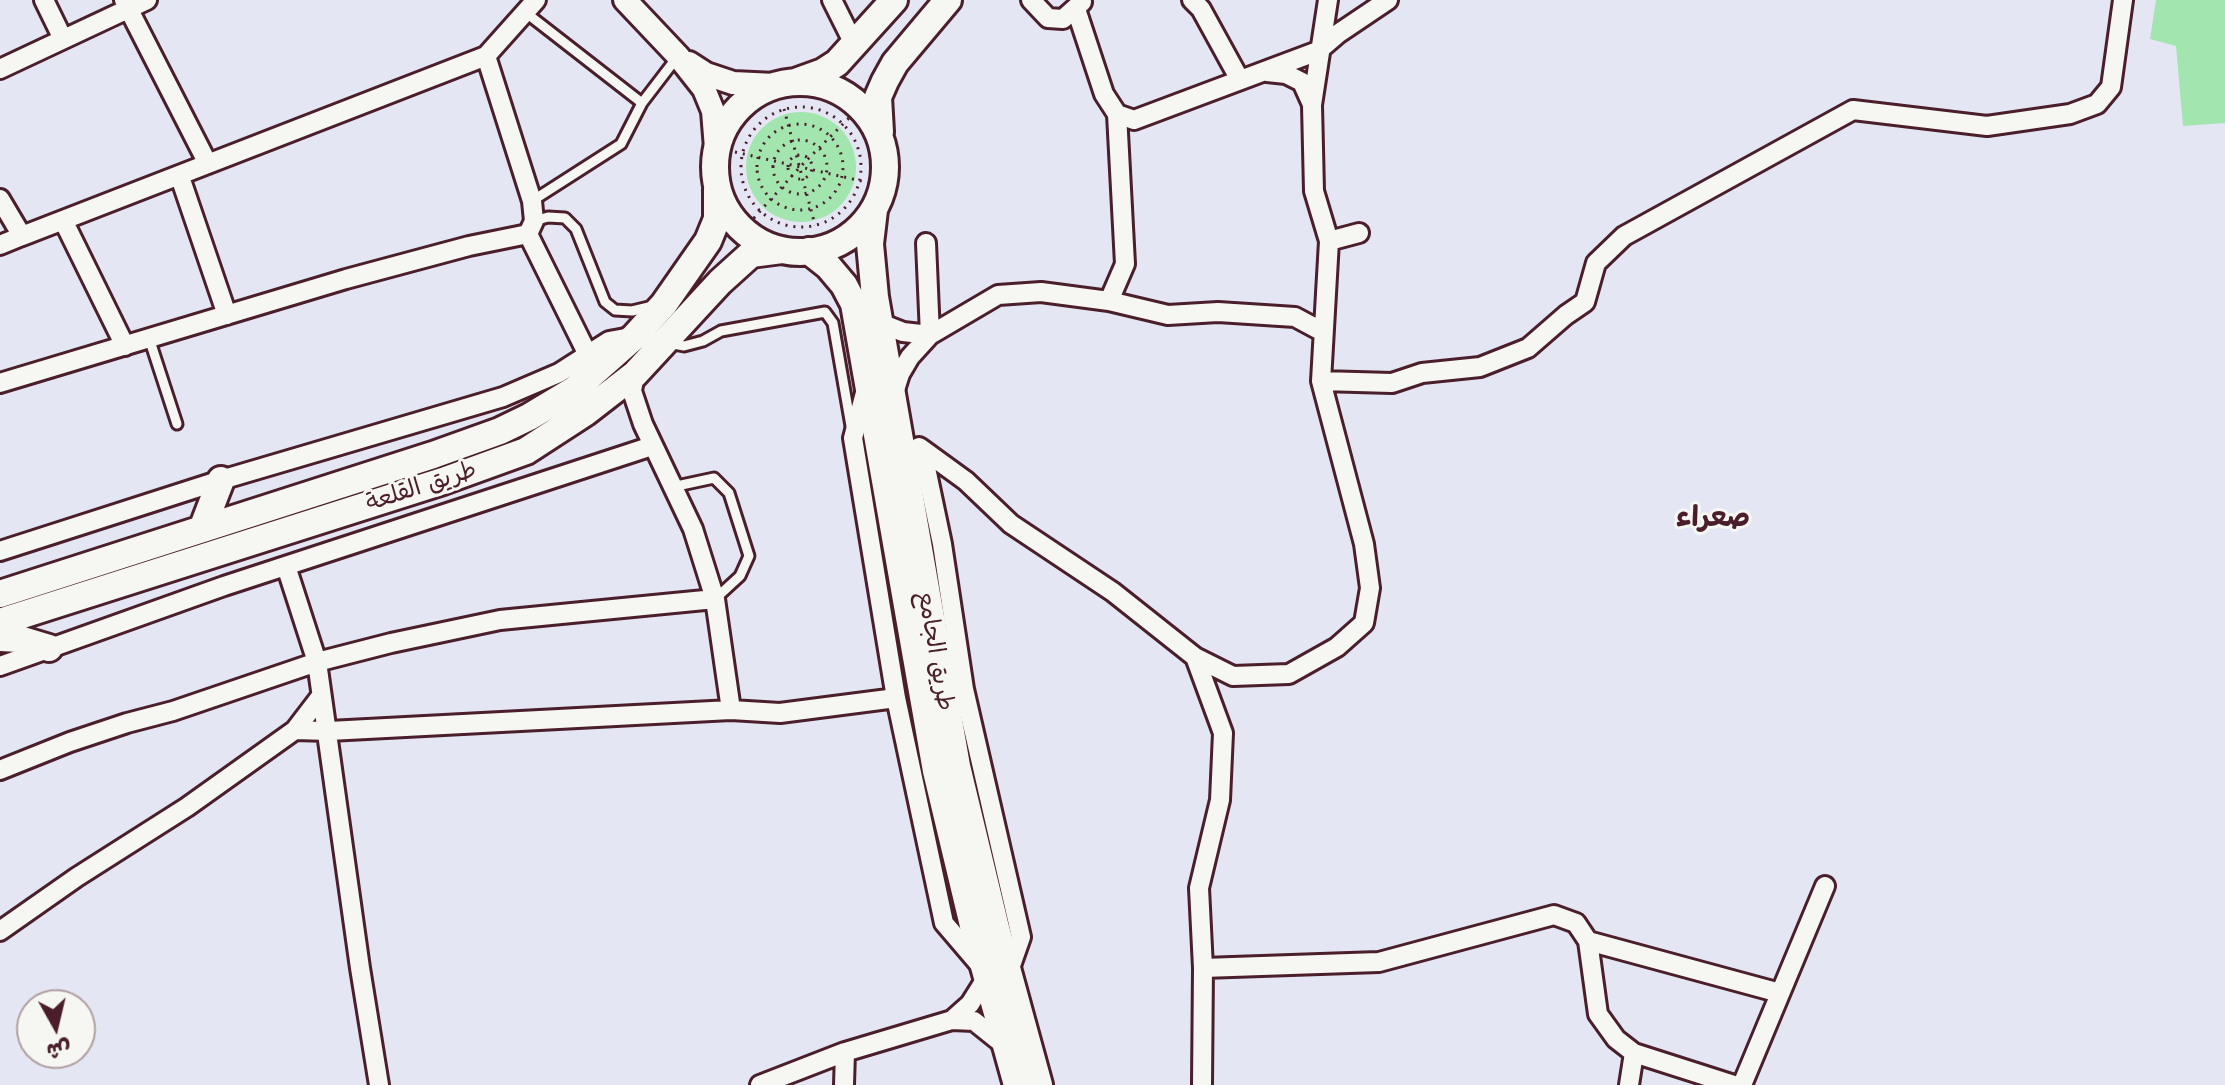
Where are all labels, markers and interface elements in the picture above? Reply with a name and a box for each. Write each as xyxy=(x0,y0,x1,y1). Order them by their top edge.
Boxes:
street label: طريق القلعة xyxy=(362,455,480,517)
district label: صعراء xyxy=(1676,500,1750,534)
street label: طريق الجامع xyxy=(911,589,961,713)
north arrow xyxy=(16,989,96,1069)
text: ش xyxy=(45,1035,73,1067)

